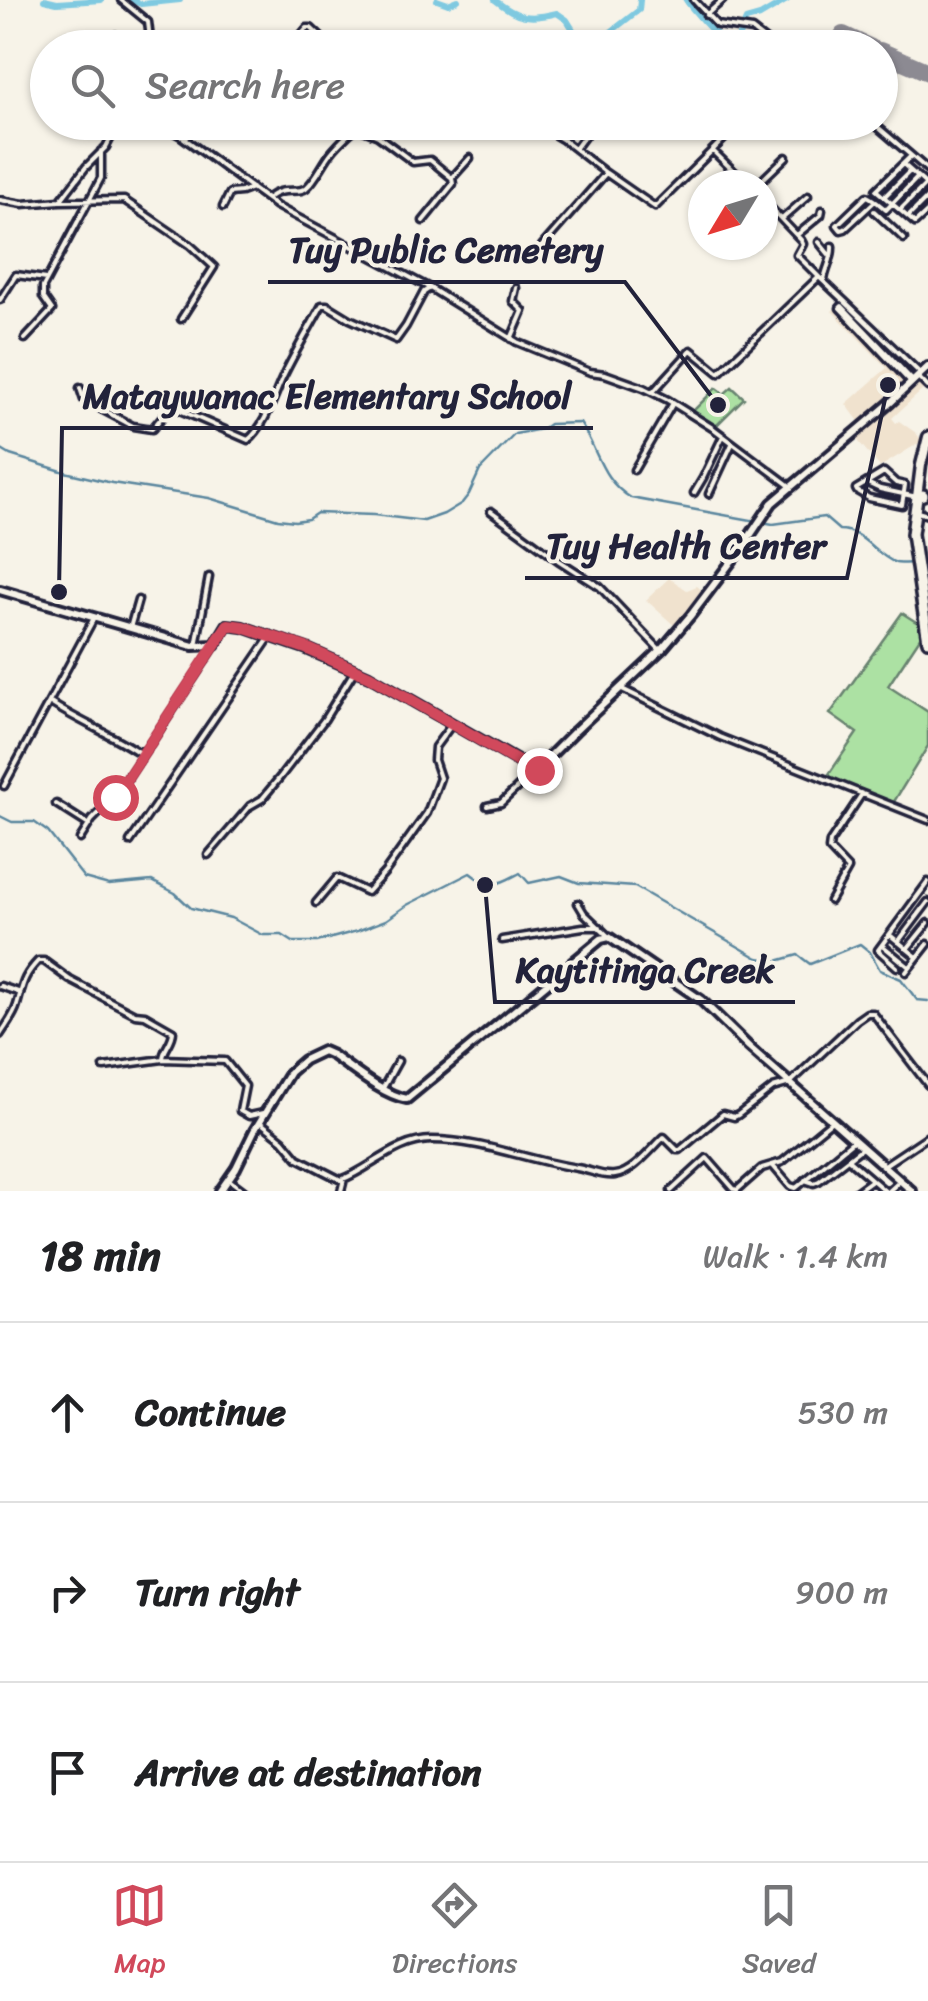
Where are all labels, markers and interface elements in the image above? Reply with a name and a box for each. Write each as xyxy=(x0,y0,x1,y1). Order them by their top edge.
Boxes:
search box xyxy=(30,30,898,140)
text: Search here xyxy=(145,52,345,119)
icon: search xyxy=(65,58,120,113)
north arrow xyxy=(688,170,778,260)
callout: Tuy Public Cemetery xyxy=(268,217,625,282)
text: Tuy Public Cemetery xyxy=(289,219,604,281)
callout: Mataywanac Elementary School xyxy=(62,363,593,428)
text: Mataywanac Elementary School xyxy=(82,365,573,427)
callout: Tuy Health Center xyxy=(525,513,847,578)
text: Tuy Health Center xyxy=(546,515,828,577)
route end xyxy=(517,748,563,794)
route start xyxy=(93,775,139,821)
callout: Kaytitinga Creek xyxy=(495,937,795,1002)
text: Kaytitinga Creek xyxy=(515,939,776,1001)
text: 18 min xyxy=(40,1219,161,1293)
text: Walk · 1.4 km xyxy=(703,1228,888,1285)
text: Continue xyxy=(135,1379,286,1446)
text: 530 m xyxy=(798,1384,888,1441)
icon: ahead xyxy=(40,1385,95,1440)
text: Turn right xyxy=(135,1559,300,1626)
text: 900 m xyxy=(795,1564,888,1621)
icon: right xyxy=(40,1565,95,1620)
text: Arrive at destination xyxy=(135,1739,482,1806)
icon: arrive xyxy=(40,1745,95,1800)
tab: Map xyxy=(112,1878,167,1987)
tab: Directions xyxy=(392,1878,517,1987)
tab: Saved xyxy=(742,1878,816,1987)

